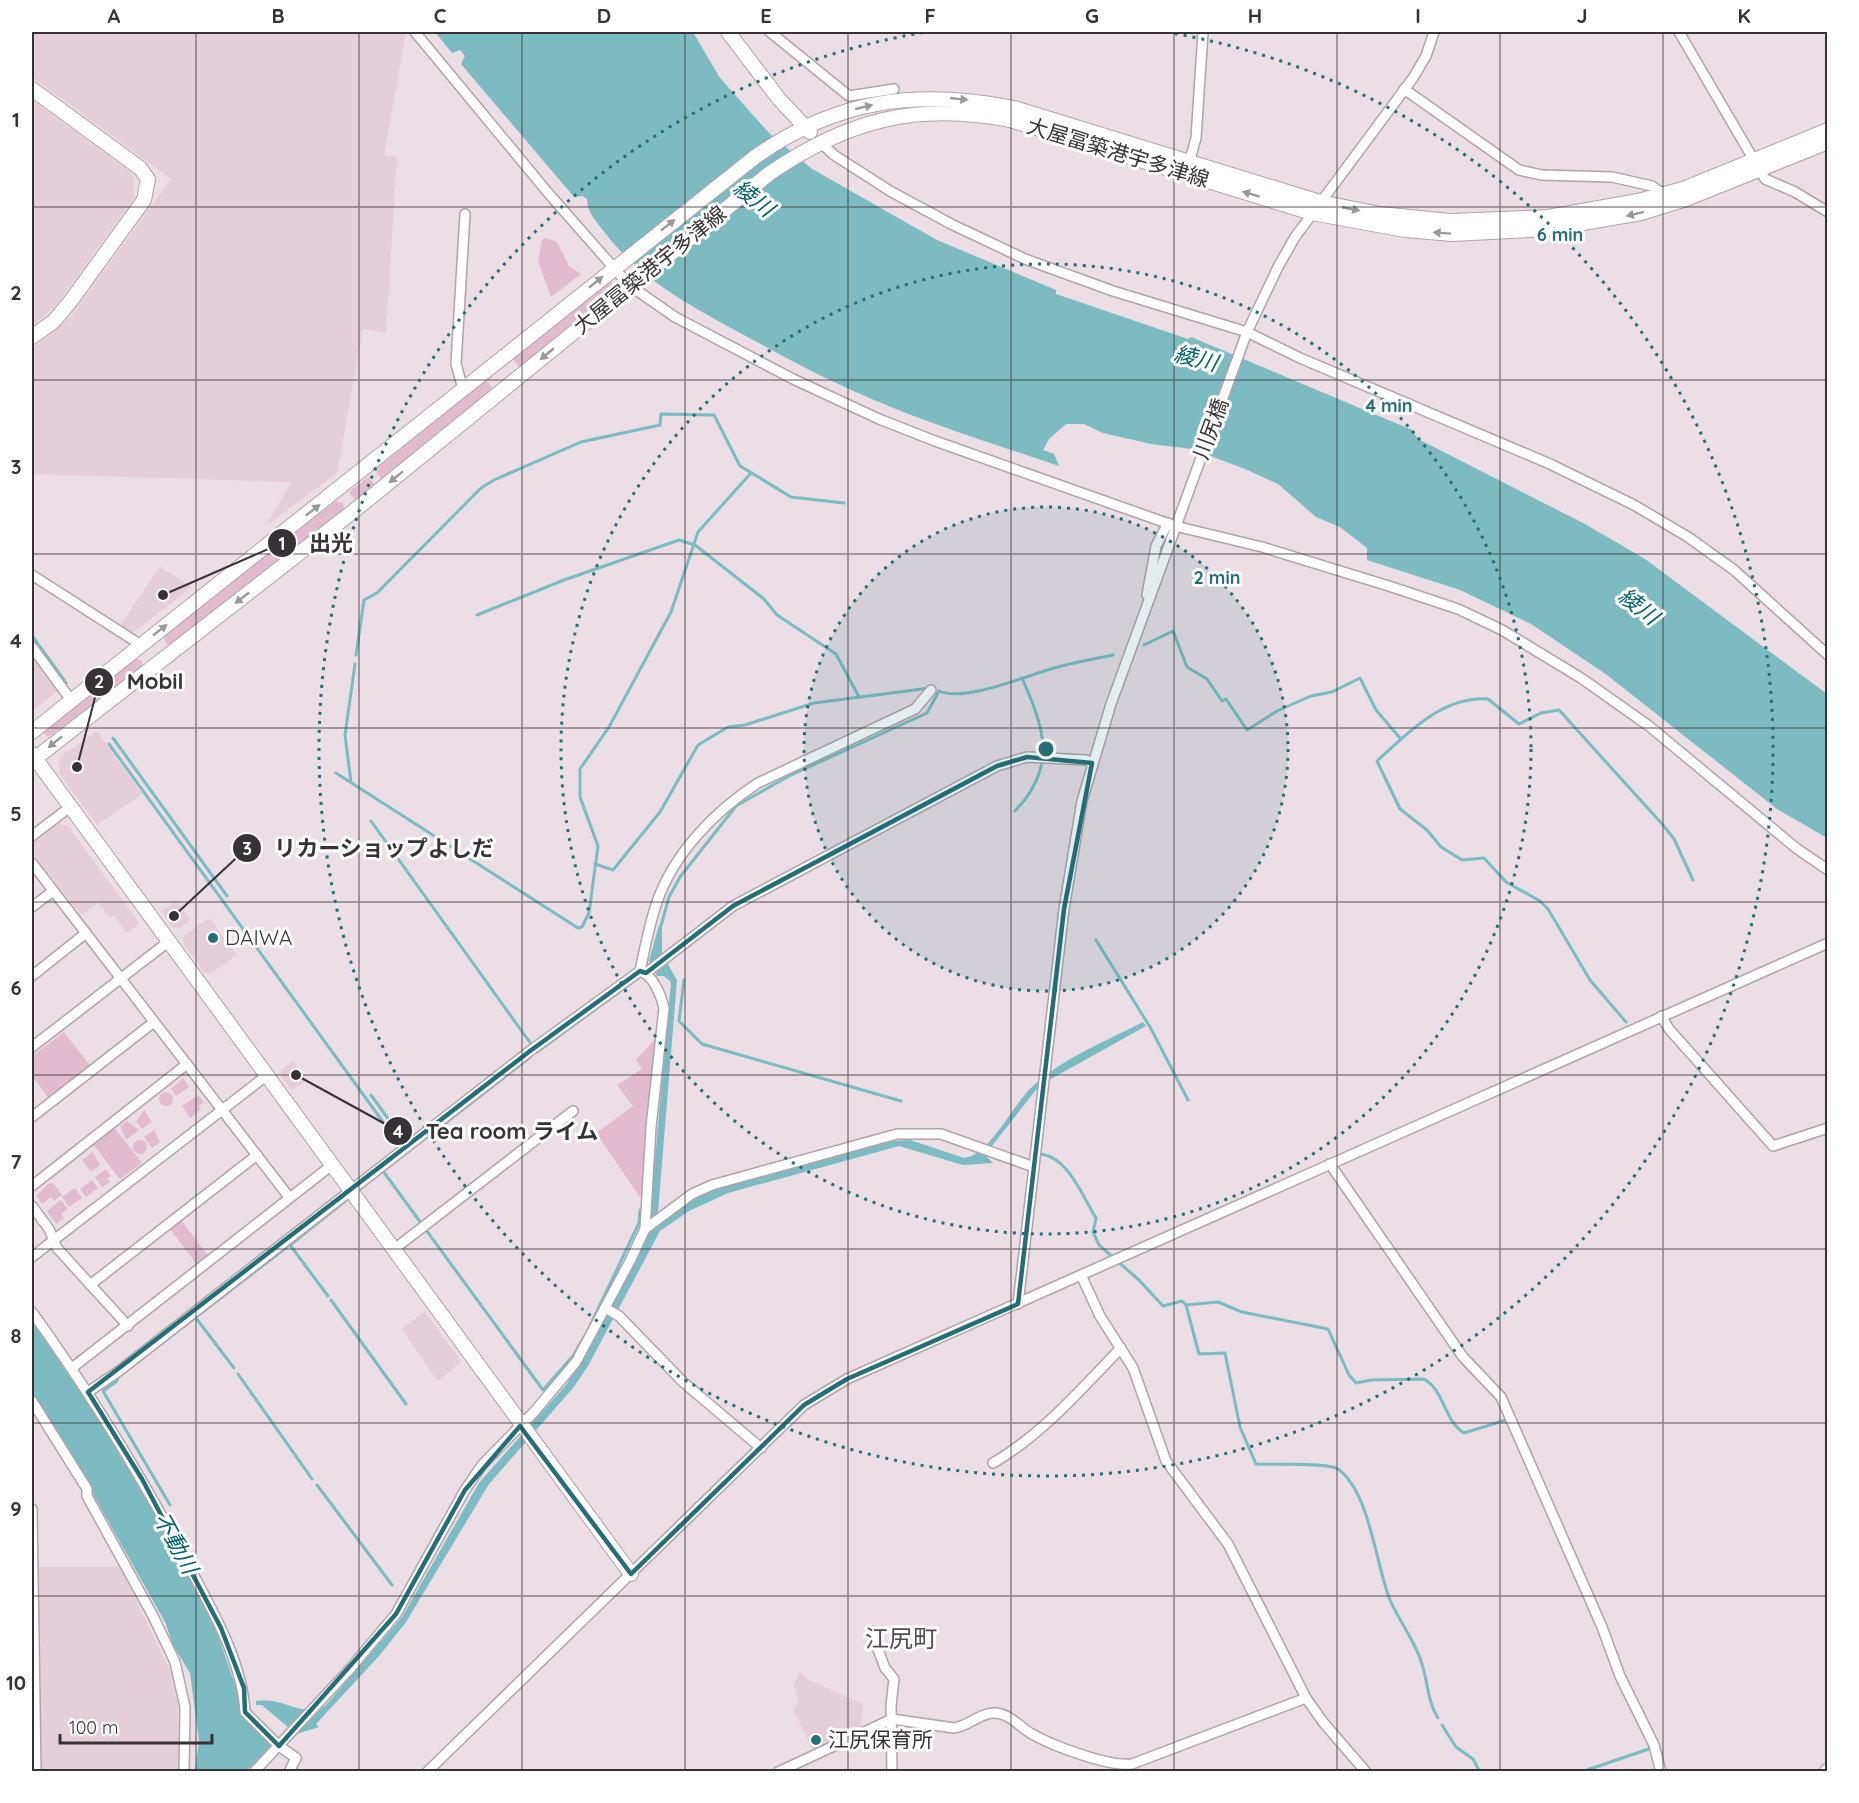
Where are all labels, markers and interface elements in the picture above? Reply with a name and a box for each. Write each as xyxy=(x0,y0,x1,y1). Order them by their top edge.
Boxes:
text: A xyxy=(108,3,121,28)
text: B xyxy=(271,3,285,28)
text: C xyxy=(434,3,447,28)
text: D xyxy=(597,3,611,28)
text: E xyxy=(760,3,772,28)
text: F xyxy=(924,3,936,28)
text: G xyxy=(1085,3,1099,28)
text: H xyxy=(1248,3,1262,28)
text: I xyxy=(1415,3,1421,28)
text: J xyxy=(1576,3,1588,28)
text: K xyxy=(1737,3,1751,28)
one-way arrow xyxy=(949,94,968,104)
one-way arrow xyxy=(855,102,874,111)
text: 1 xyxy=(12,107,20,132)
street label: 大屋冨築港宇多津線 xyxy=(1024,112,1212,192)
water label: 綾川 xyxy=(728,173,782,224)
one-way arrow xyxy=(1242,189,1260,199)
street label: 大屋冨築港宇多津線 xyxy=(568,200,731,339)
one-way arrow xyxy=(1342,205,1361,214)
one-way arrow xyxy=(1626,209,1644,219)
one-way arrow xyxy=(660,219,676,231)
text: 6 min xyxy=(1537,223,1583,246)
one-way arrow xyxy=(1432,228,1451,238)
one-way arrow xyxy=(588,276,604,289)
text: 2 xyxy=(10,280,22,305)
water label: 綾川 xyxy=(1171,339,1223,377)
one-way arrow xyxy=(540,347,555,360)
text: 4 min xyxy=(1365,394,1413,417)
street label: 川尻橋 xyxy=(1187,395,1233,463)
text: 3 xyxy=(11,454,21,479)
one-way arrow xyxy=(389,470,404,483)
one-way arrow xyxy=(305,504,321,516)
callout: 出光 xyxy=(267,523,365,563)
text: 出光 xyxy=(309,529,353,557)
text: 1 xyxy=(278,532,286,555)
text: 2 min xyxy=(1194,566,1240,589)
water label: 綾川 xyxy=(1613,581,1667,632)
one-way arrow xyxy=(235,591,250,603)
one-way arrow xyxy=(152,624,168,637)
text: 4 xyxy=(10,628,22,653)
callout: Mobil xyxy=(84,662,195,702)
text: Mobil xyxy=(127,667,183,695)
text: 2 xyxy=(94,670,104,693)
one-way arrow xyxy=(47,735,62,748)
centre of rings xyxy=(1036,739,1056,759)
text: 5 xyxy=(10,801,22,826)
callout: リカーショップよしだ xyxy=(232,828,506,868)
text: リカーショップよしだ xyxy=(274,834,494,862)
text: 3 xyxy=(242,837,252,860)
place label: DAIWA xyxy=(225,924,292,950)
marker: DAIWA xyxy=(206,931,220,945)
text: 6 xyxy=(10,975,22,1000)
callout: Tea room ライム xyxy=(383,1111,610,1151)
text: Tea room ライム xyxy=(426,1117,598,1145)
text: 4 xyxy=(393,1120,404,1143)
text: 7 xyxy=(11,1149,22,1174)
text: 8 xyxy=(11,1323,22,1348)
text: 9 xyxy=(10,1496,22,1521)
water label: 不動川 xyxy=(148,1507,205,1580)
district label: 江尻町 xyxy=(865,1623,937,1653)
text: 10 xyxy=(6,1670,26,1695)
scale bar xyxy=(60,1707,212,1745)
text: 100 m xyxy=(69,1716,118,1739)
place label: 江尻保育所 xyxy=(828,1726,933,1752)
marker: 江尻保育所 xyxy=(809,1733,823,1747)

